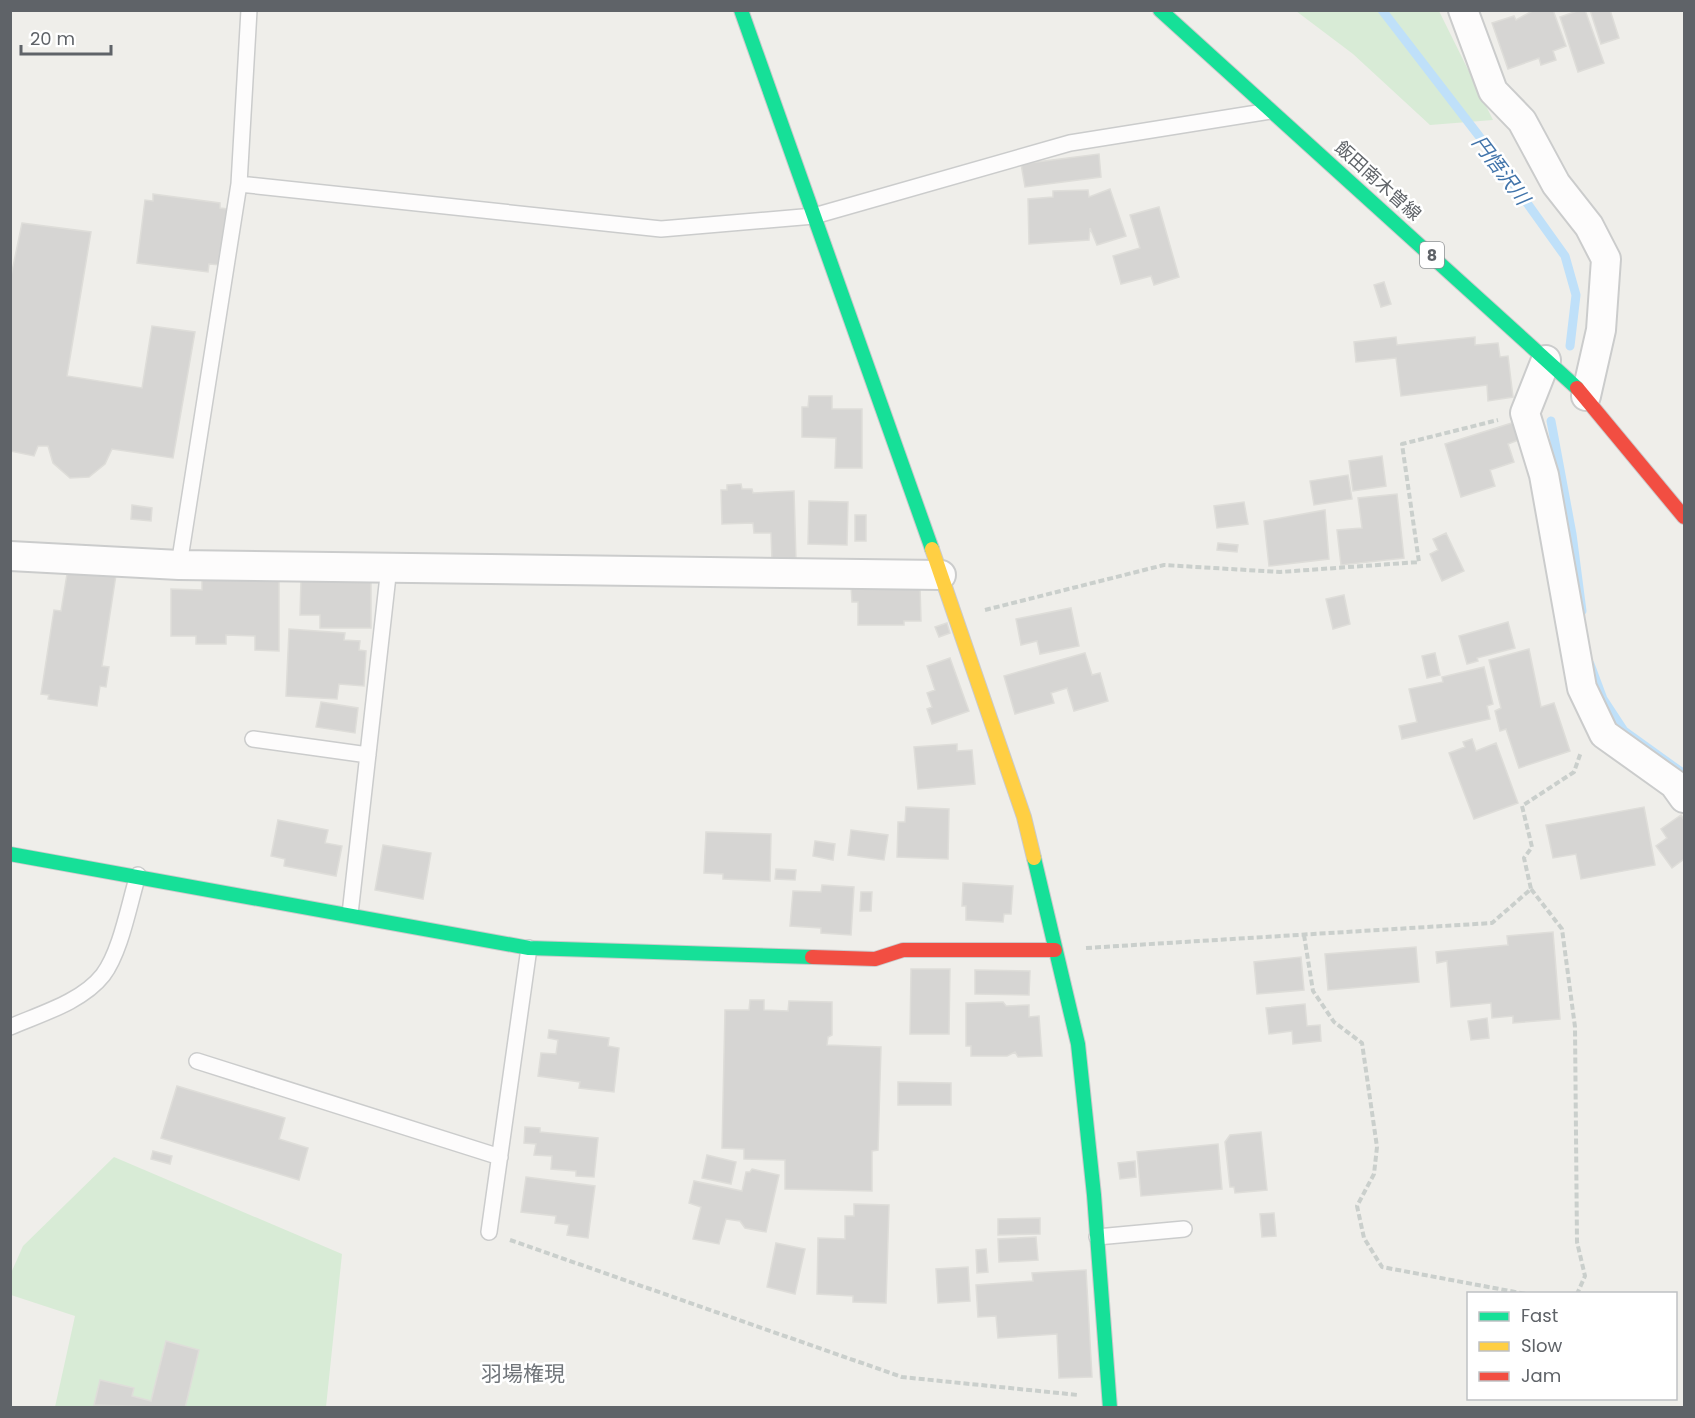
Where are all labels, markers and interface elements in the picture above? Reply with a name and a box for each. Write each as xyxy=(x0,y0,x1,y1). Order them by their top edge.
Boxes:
scale bar xyxy=(21,18,111,56)
text: 20 m xyxy=(30,26,75,51)
water label: 円悟沢川 xyxy=(1466,130,1537,212)
street label: 飯田南木曽線 xyxy=(1330,135,1427,226)
road number: 8 xyxy=(1420,242,1444,268)
legend xyxy=(1467,1292,1677,1400)
text: Fast xyxy=(1521,1303,1558,1328)
text: Slow xyxy=(1521,1333,1563,1358)
district label: 羽場権現 xyxy=(481,1359,565,1388)
text: Jam xyxy=(1521,1363,1561,1388)

